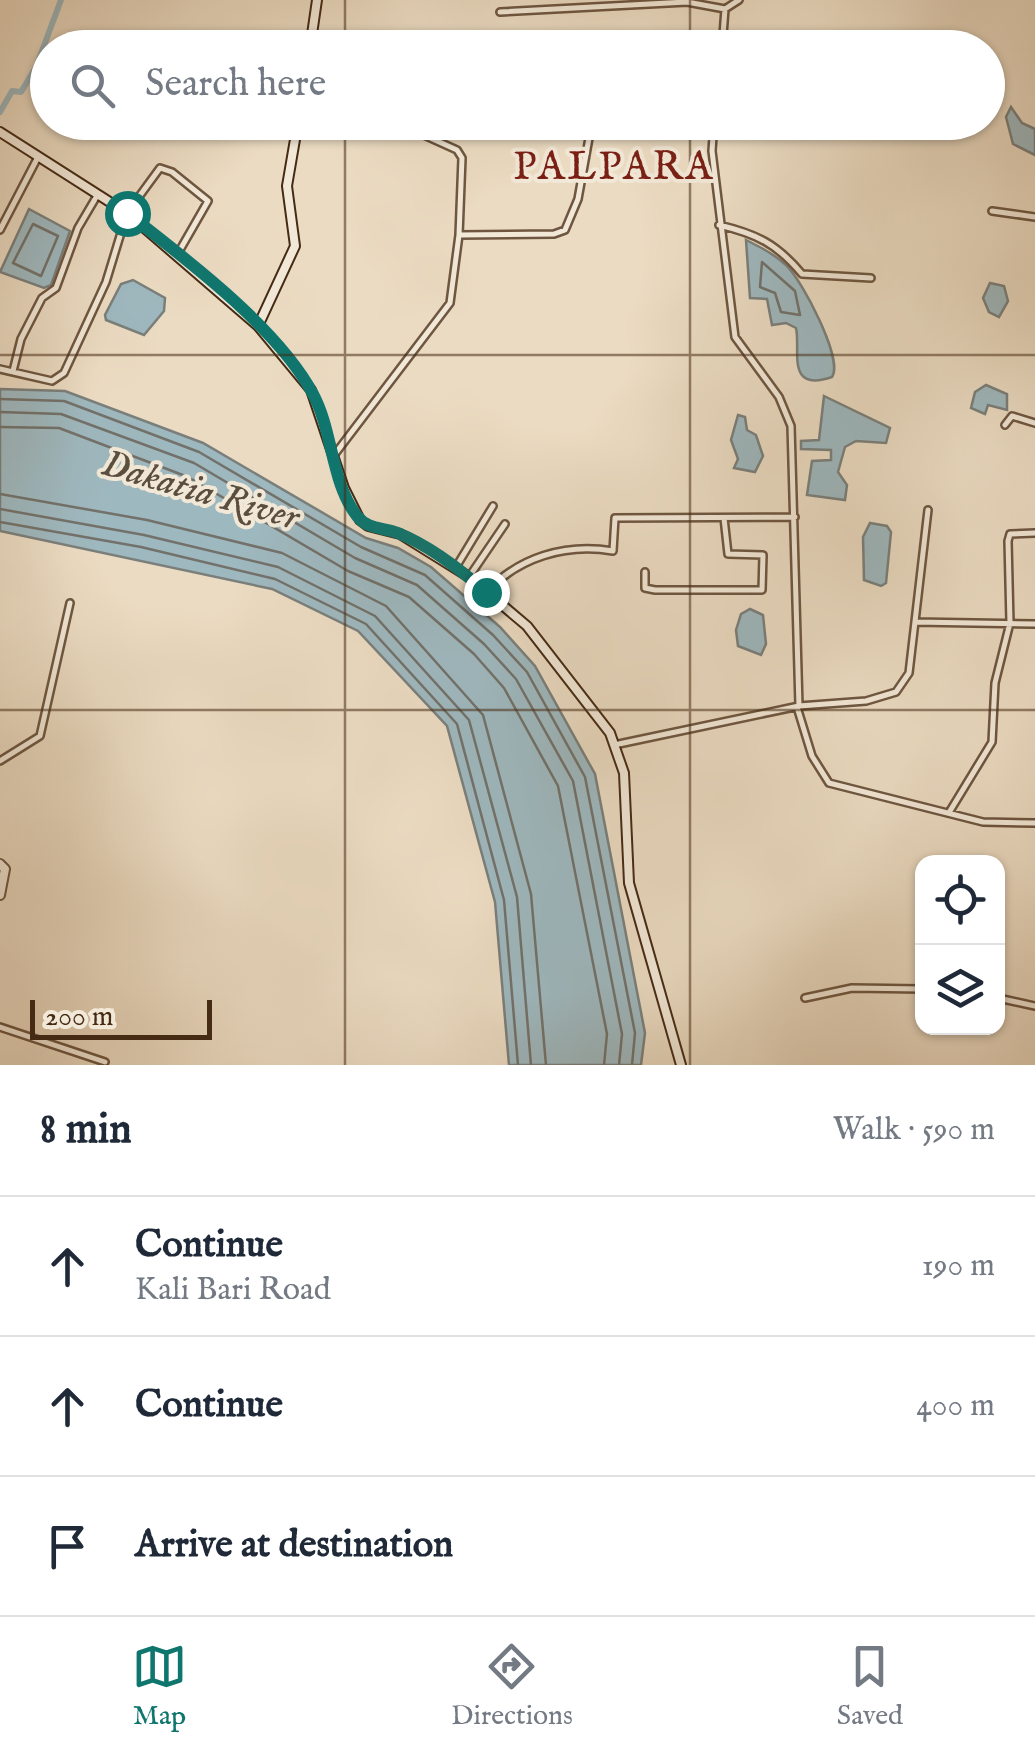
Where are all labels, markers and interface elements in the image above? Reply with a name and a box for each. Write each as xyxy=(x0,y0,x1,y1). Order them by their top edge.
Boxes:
search box xyxy=(30,30,1005,140)
icon: search xyxy=(65,58,120,113)
text: Search here xyxy=(145,61,326,109)
district label: PALPARA xyxy=(513,143,715,194)
route start xyxy=(105,191,151,237)
water label: Dakatia River xyxy=(96,441,306,544)
route end xyxy=(464,570,510,616)
map controls xyxy=(915,855,1005,1035)
button: locate xyxy=(915,855,1005,945)
button: layers xyxy=(915,945,1005,1035)
scale bar xyxy=(30,995,212,1040)
text: 200 m xyxy=(45,1000,113,1035)
text: 8 min xyxy=(40,1104,132,1157)
text: Walk · 590 m xyxy=(833,1110,995,1151)
text: Continue xyxy=(135,1222,283,1270)
icon: ahead xyxy=(40,1239,95,1294)
text: 190 m xyxy=(922,1246,995,1287)
text: Kali Bari Road xyxy=(135,1270,331,1311)
icon: ahead xyxy=(40,1379,95,1434)
text: Continue xyxy=(135,1382,283,1430)
text: 400 m xyxy=(916,1386,995,1427)
icon: arrive xyxy=(40,1519,95,1574)
text: Arrive at destination xyxy=(135,1522,453,1570)
tab: Map xyxy=(132,1639,187,1734)
tab: Directions xyxy=(451,1639,573,1734)
tab: Saved xyxy=(837,1639,903,1734)

